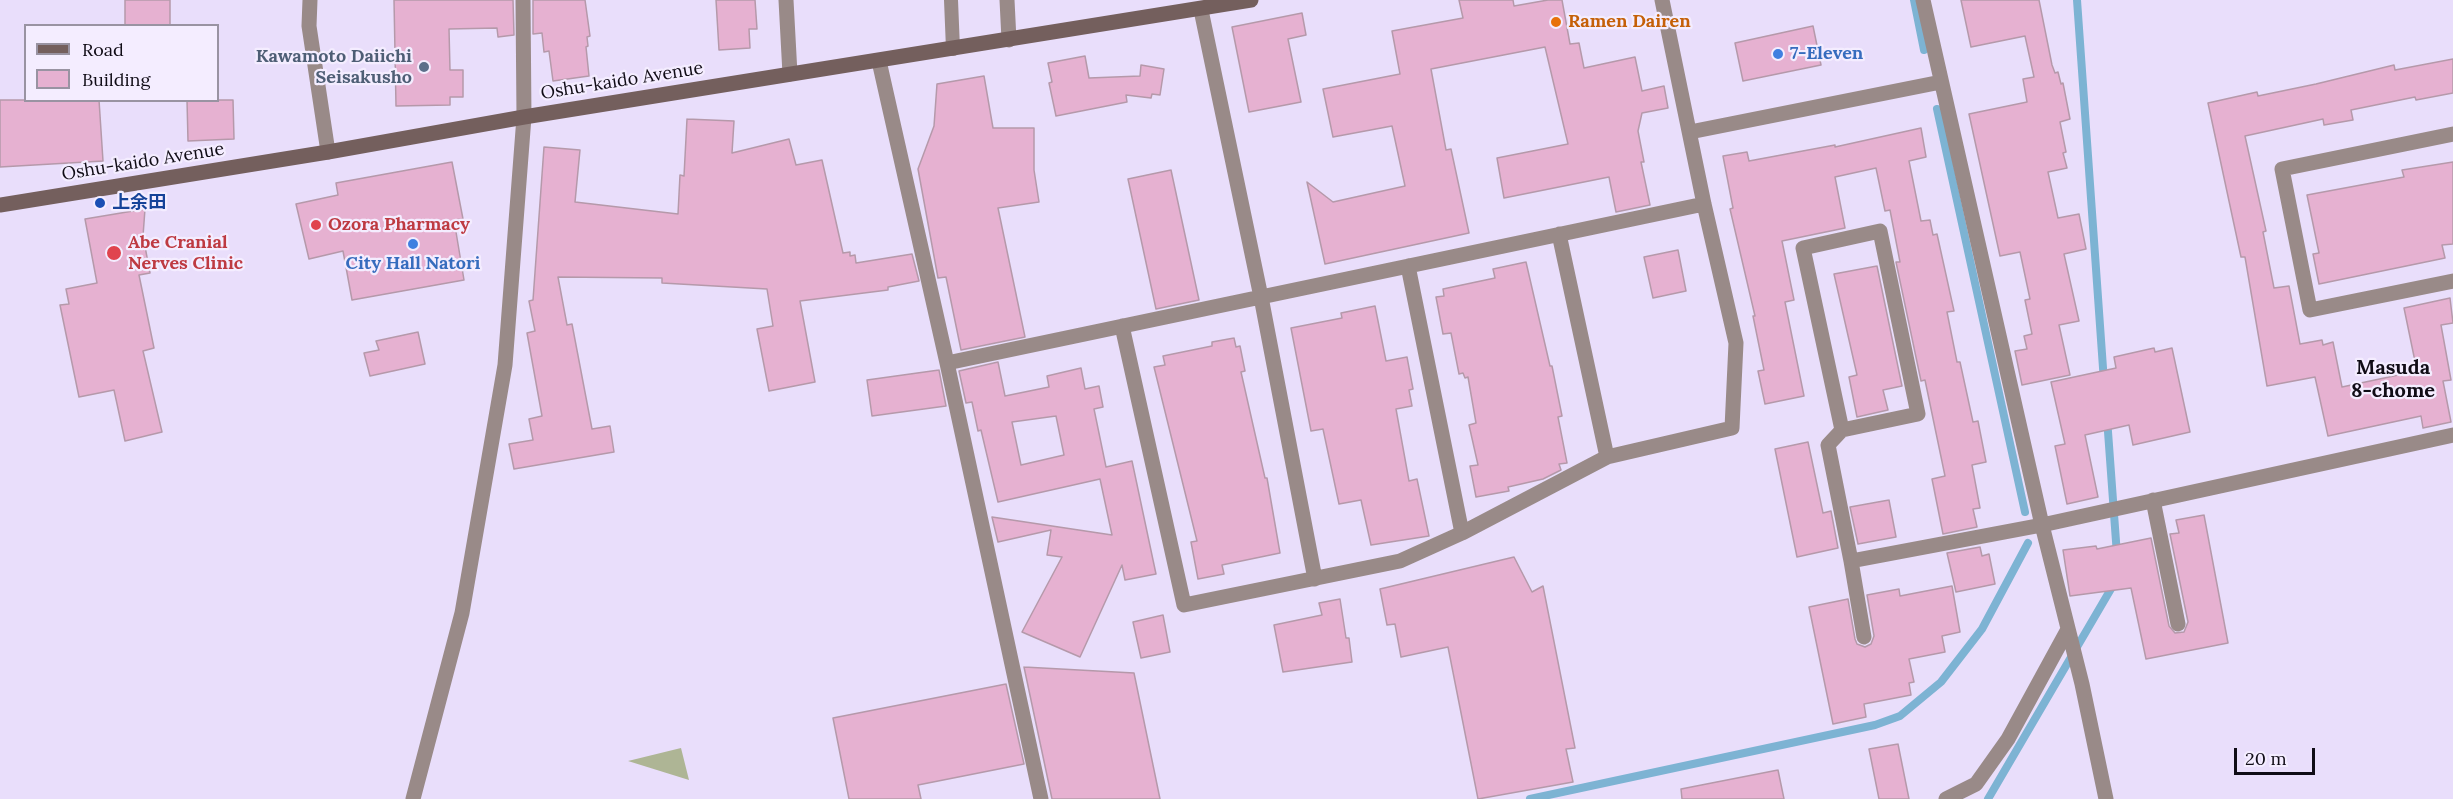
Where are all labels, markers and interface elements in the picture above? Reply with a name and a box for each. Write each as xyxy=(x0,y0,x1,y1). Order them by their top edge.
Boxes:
place label: Ramen Dairen xyxy=(1568,11,1691,33)
marker: Ramen Dairen xyxy=(1549,15,1563,29)
legend xyxy=(24,24,219,102)
text: Road xyxy=(82,38,124,61)
place label: 7-Eleven xyxy=(1790,43,1863,65)
place label: Kawamoto Daiichi Seisakusho xyxy=(256,46,412,88)
marker: 7-Eleven xyxy=(1771,47,1785,61)
street label: Oshu-kaido Avenue xyxy=(539,57,705,105)
marker: Kawamoto Daiichi Seisakusho xyxy=(417,60,431,74)
text: Building xyxy=(82,68,150,91)
street label: Oshu-kaido Avenue xyxy=(60,138,226,186)
place label: 上余田 xyxy=(112,192,166,214)
marker: 上余田 xyxy=(93,196,107,210)
place label: Ozora Pharmacy xyxy=(328,214,470,236)
marker: Ozora Pharmacy xyxy=(309,218,323,232)
place label: Abe Cranial Nerves Clinic xyxy=(128,232,243,274)
marker: City Hall Natori xyxy=(406,237,420,251)
marker: Abe Cranial Nerves Clinic xyxy=(105,244,123,262)
place label: City Hall Natori xyxy=(346,253,480,275)
district label: Masuda 8-chome xyxy=(2351,356,2435,403)
scale bar xyxy=(2237,736,2318,774)
text: 20 m xyxy=(2245,747,2287,770)

